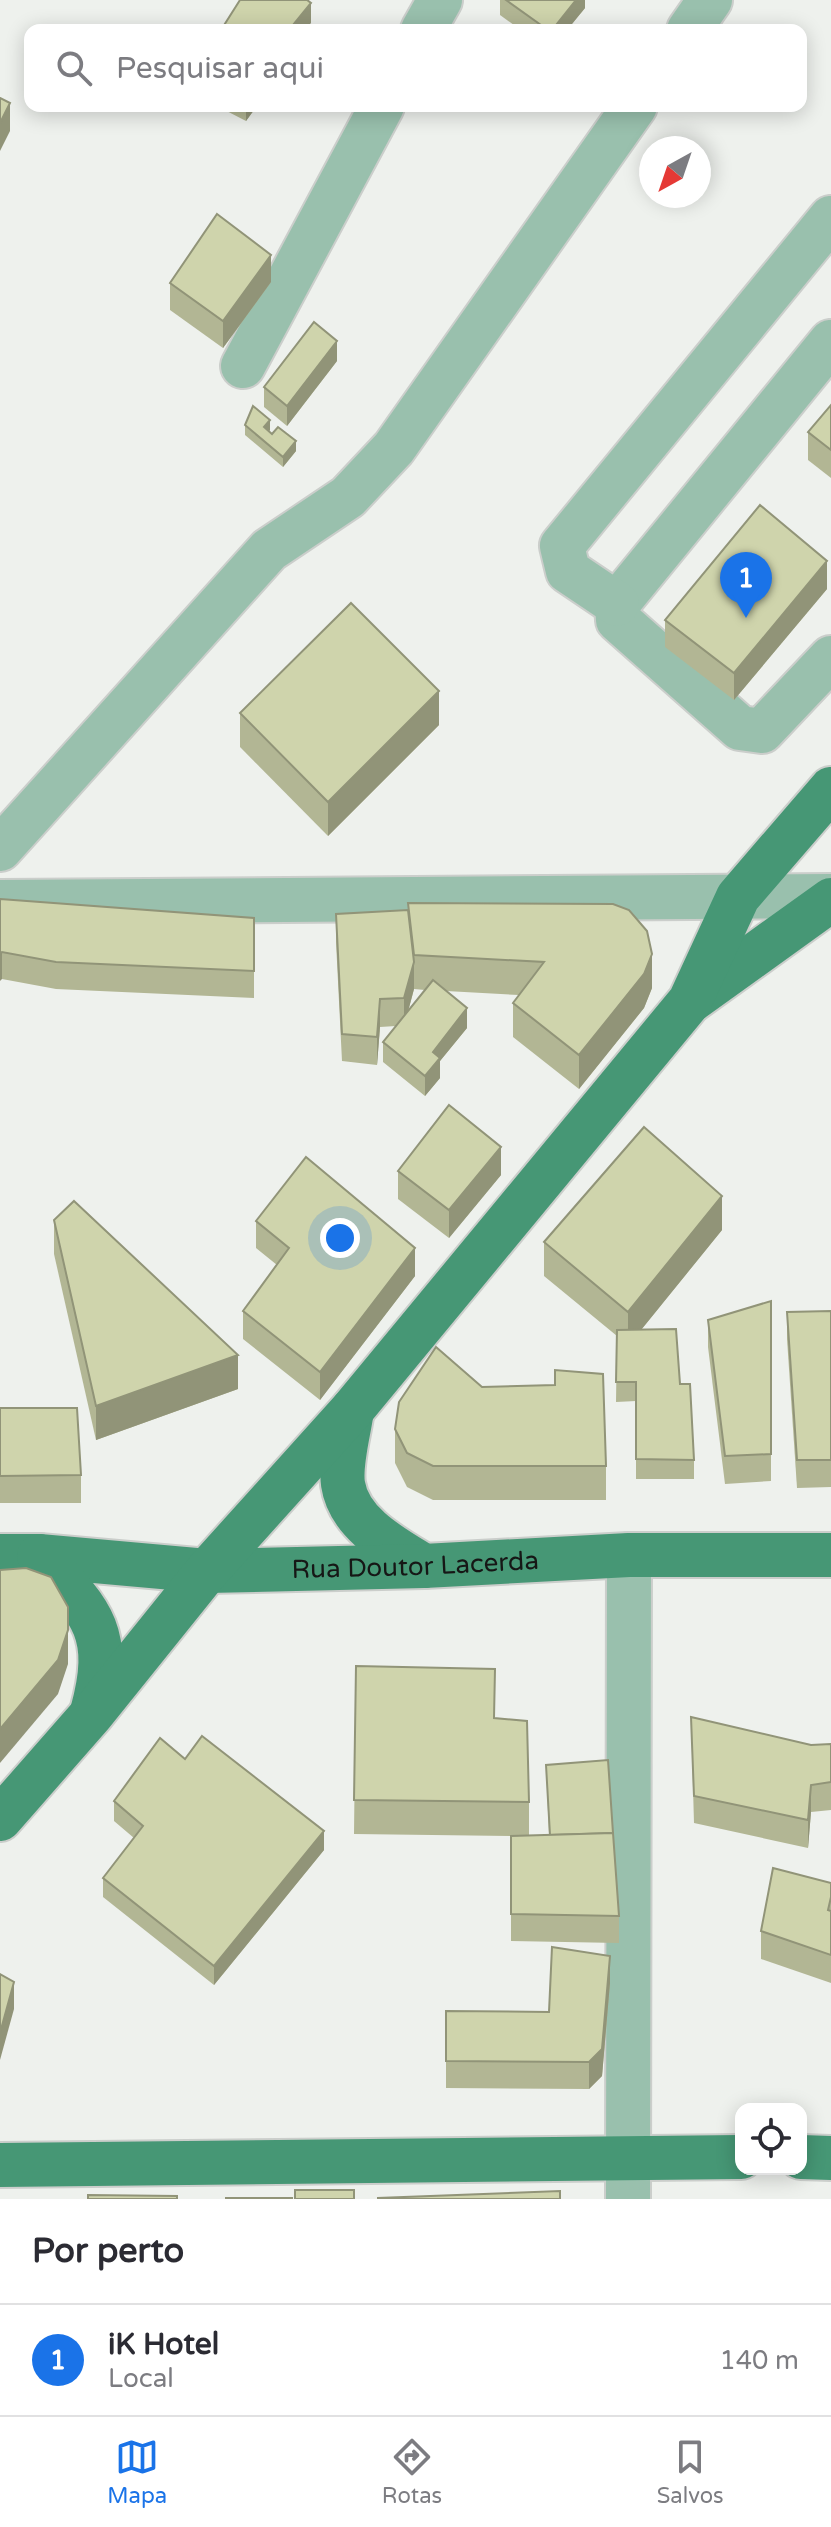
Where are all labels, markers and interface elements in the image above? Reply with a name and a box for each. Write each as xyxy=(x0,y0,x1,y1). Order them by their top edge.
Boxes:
search box xyxy=(24,24,807,112)
icon: search xyxy=(52,46,96,90)
text: Pesquisar aqui xyxy=(116,50,324,87)
north arrow xyxy=(639,136,711,208)
pin: 1 xyxy=(720,552,772,618)
your location xyxy=(320,1218,360,1258)
street label: Rua Doutor Lacerda xyxy=(291,1544,540,1585)
map controls xyxy=(735,2103,807,2175)
button: locate xyxy=(735,2103,807,2175)
text: Por perto xyxy=(32,2231,184,2272)
text: iK Hotel xyxy=(108,2326,219,2363)
text: 1 xyxy=(50,2345,66,2376)
text: 140 m xyxy=(719,2345,799,2376)
text: Local xyxy=(108,2363,174,2394)
tab: Mapa xyxy=(107,2435,167,2509)
tab: Rotas xyxy=(382,2435,442,2509)
tab: Salvos xyxy=(657,2435,724,2509)

